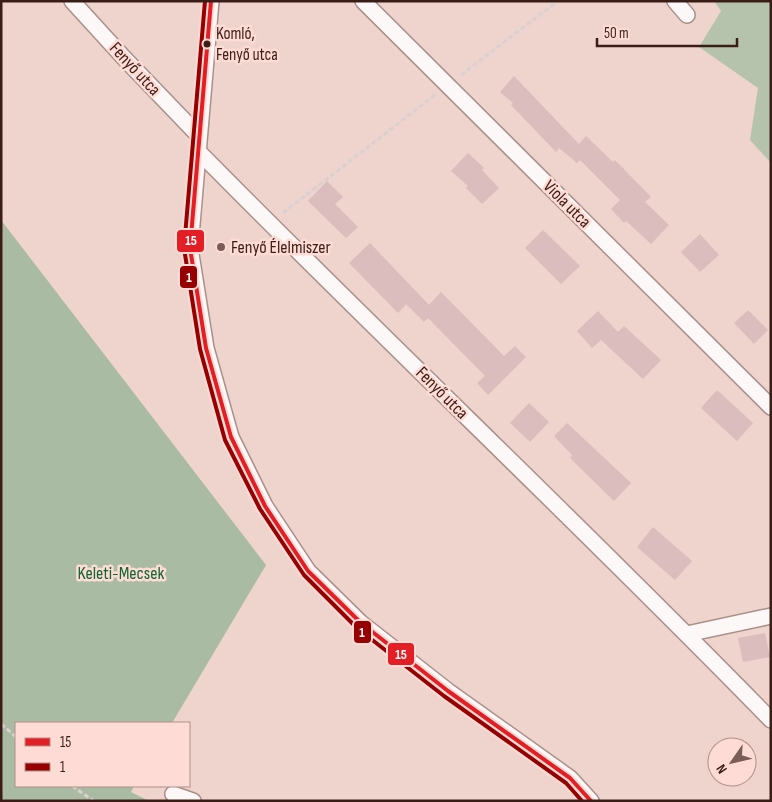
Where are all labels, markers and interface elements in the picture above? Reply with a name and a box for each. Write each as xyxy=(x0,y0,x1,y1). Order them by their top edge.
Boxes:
scale bar xyxy=(597,15,737,47)
place label: Komló, Fenyő utca xyxy=(216,24,278,65)
text: 50 m xyxy=(604,24,629,43)
street label: Fenyő utca xyxy=(105,38,165,100)
marker: Komló, Fenyő utca xyxy=(202,39,212,49)
street label: Viola utca xyxy=(539,176,595,232)
line badge: 15 xyxy=(176,229,205,253)
text: 15 xyxy=(185,232,197,249)
place label: Fenyő Élelmiszer xyxy=(231,237,331,258)
marker: Fenyő Élelmiszer xyxy=(215,241,227,253)
line badge: 1 xyxy=(179,265,198,289)
text: 1 xyxy=(186,269,192,286)
street label: Fenyő utca xyxy=(411,362,473,424)
park label: Keleti-Mecsek xyxy=(78,563,165,584)
line badge: 1 xyxy=(353,620,372,644)
text: 1 xyxy=(359,624,365,641)
line badge: 15 xyxy=(387,642,415,666)
text: 15 xyxy=(395,646,407,663)
legend xyxy=(15,722,190,787)
text: 15 xyxy=(60,733,71,752)
north arrow xyxy=(707,737,757,787)
text: 1 xyxy=(60,758,66,777)
text: N xyxy=(712,761,731,777)

